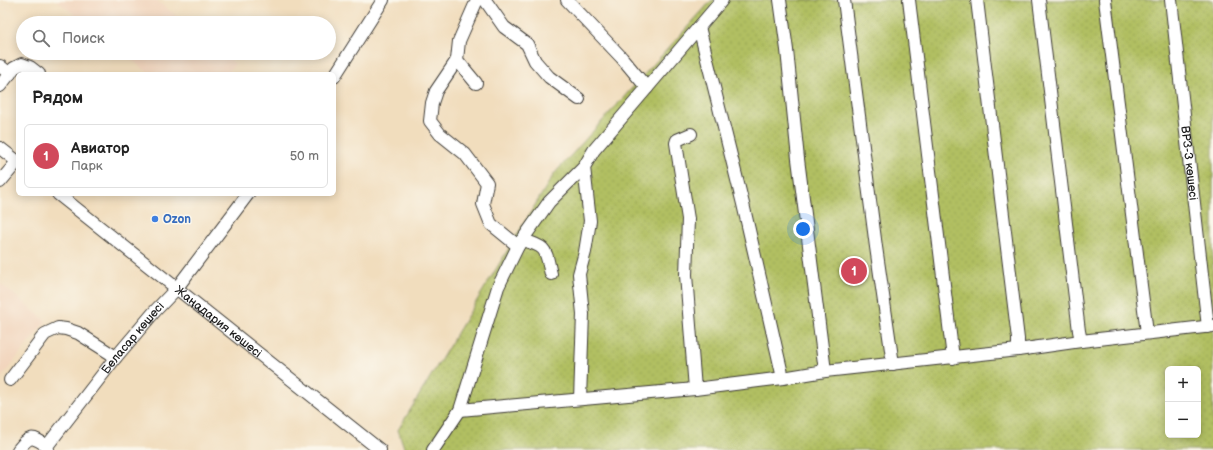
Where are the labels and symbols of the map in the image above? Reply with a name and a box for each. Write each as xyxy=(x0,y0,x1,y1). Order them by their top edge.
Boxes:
street label: ВРЗ-3 көшесі xyxy=(1178,125,1201,201)
place label: Ozon xyxy=(163,212,191,227)
marker: Ozon xyxy=(150,214,160,224)
your location xyxy=(793,219,813,239)
pin: 1 xyxy=(841,256,867,286)
street label: Жаңадария көшесі xyxy=(172,282,265,361)
street label: Беласар көшесі xyxy=(98,299,167,377)

